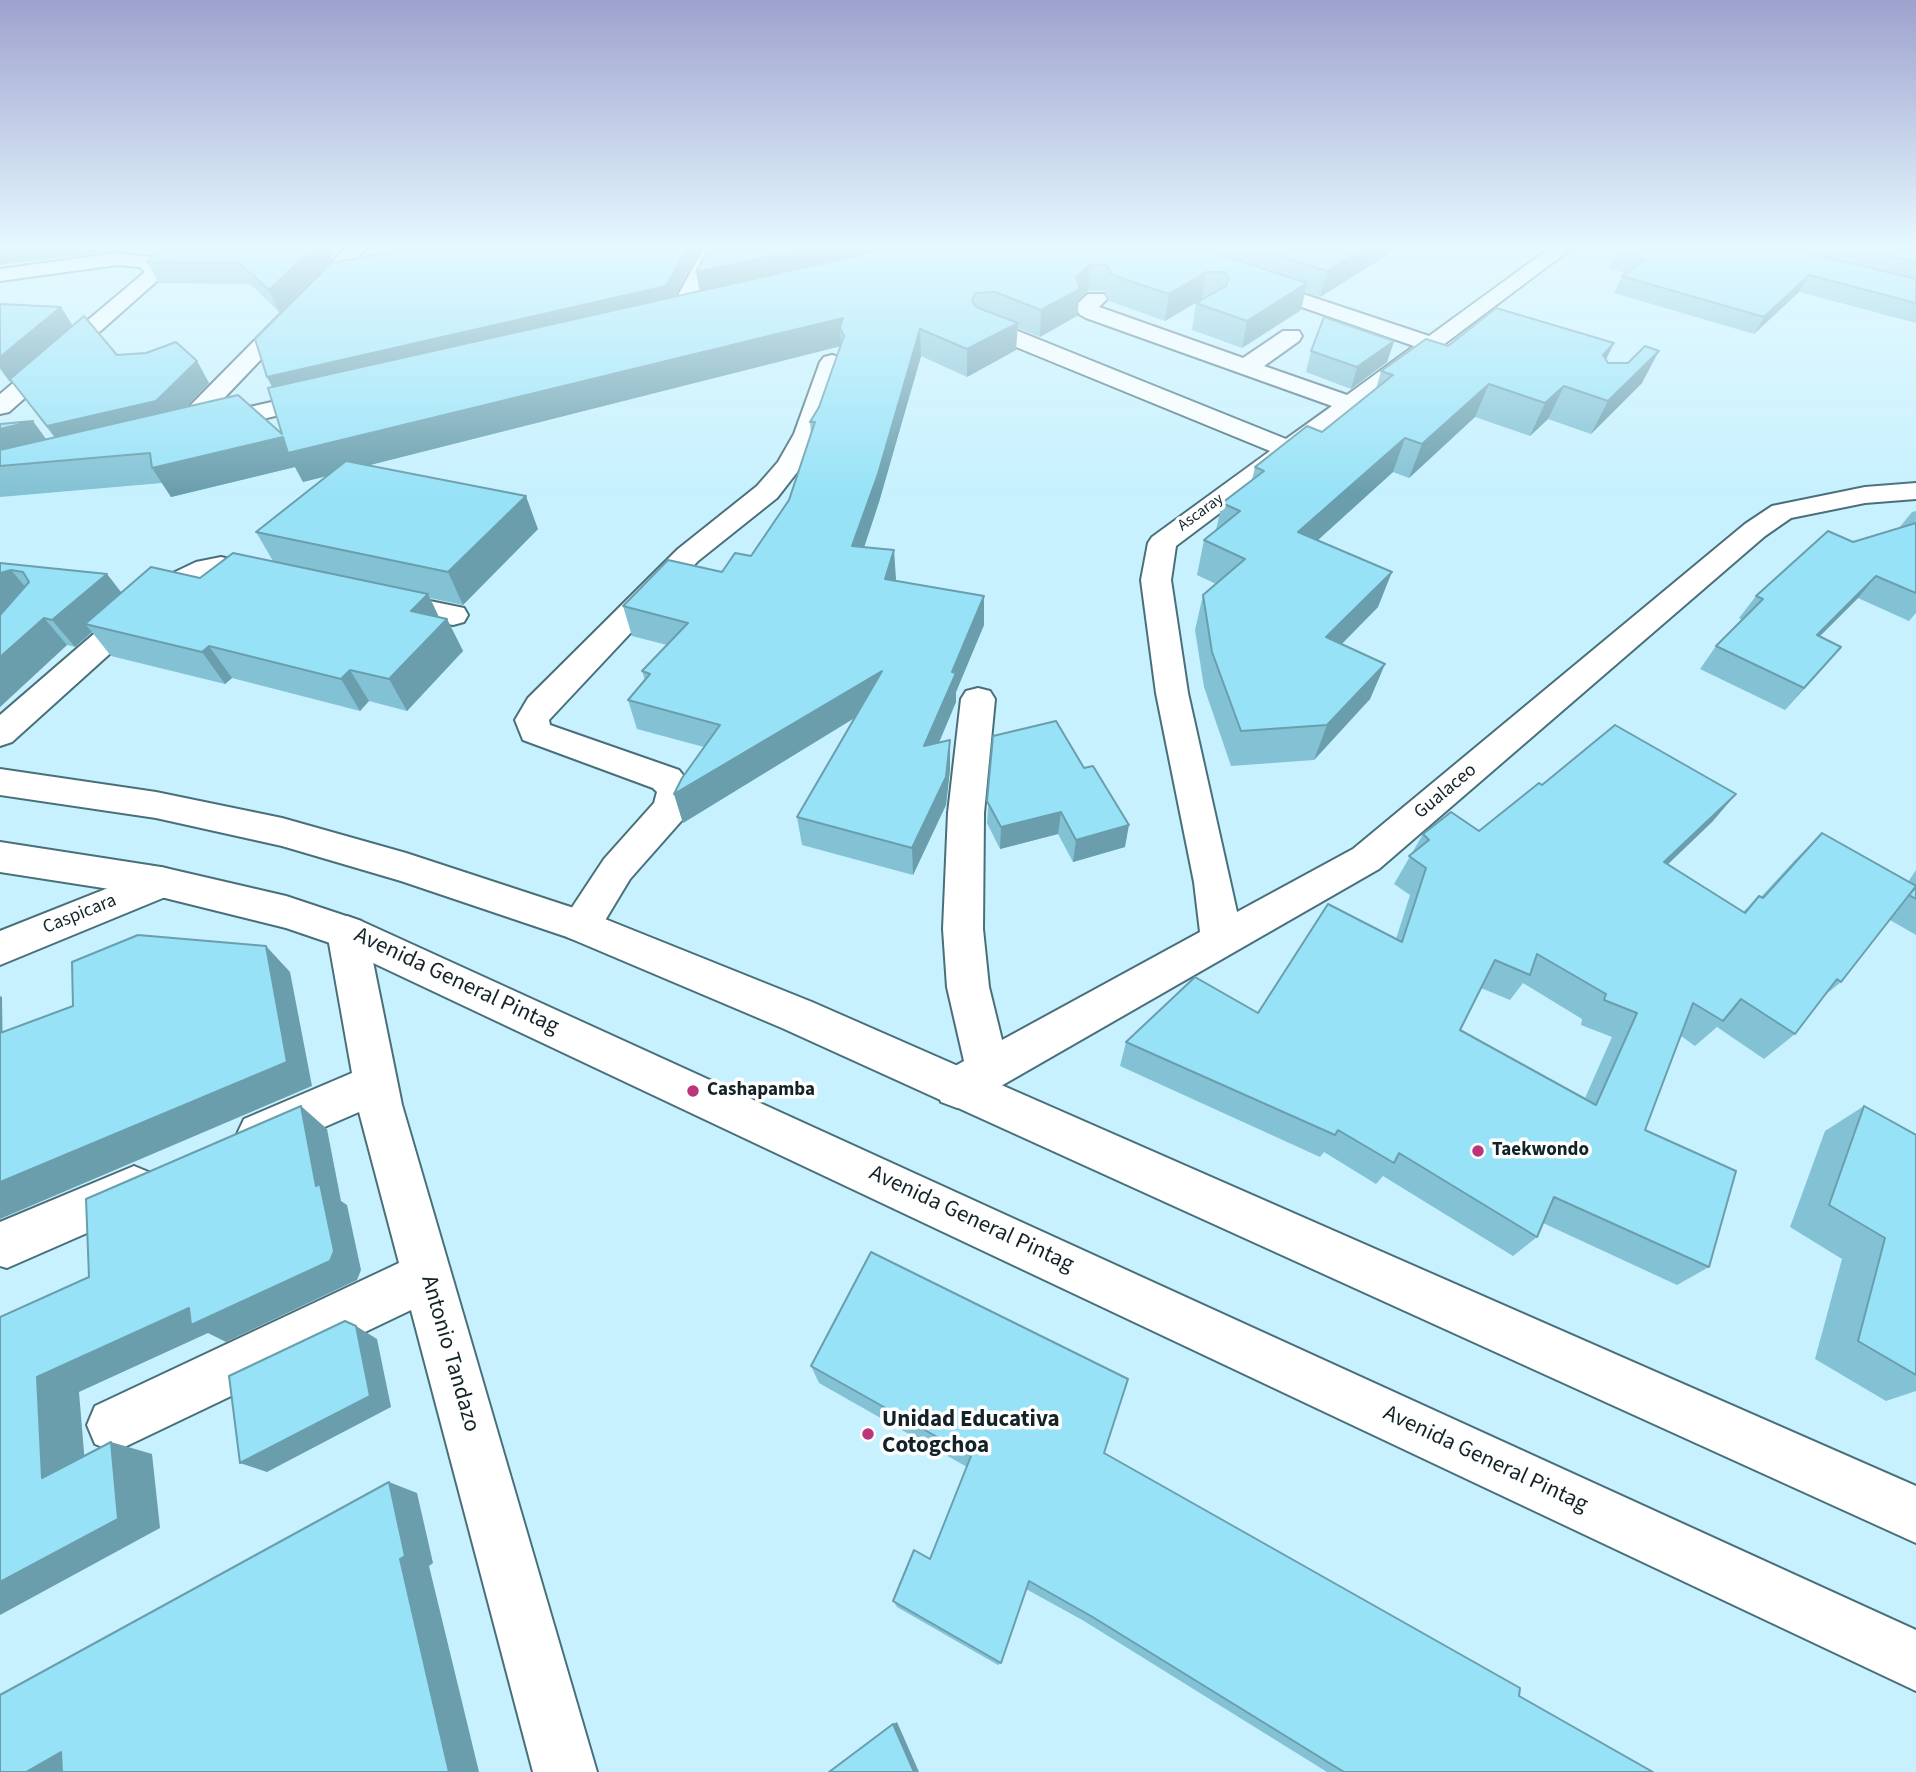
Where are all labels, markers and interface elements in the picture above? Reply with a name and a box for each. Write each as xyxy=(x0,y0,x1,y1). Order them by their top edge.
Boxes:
street label: Ascaray xyxy=(1174,490,1228,536)
street label: Gualaceo xyxy=(1410,759,1482,825)
street label: Caspicara xyxy=(40,890,120,940)
street label: Avenida General Pintag xyxy=(349,923,563,1041)
place label: Cashapamba xyxy=(707,1080,815,1102)
marker: Cashapamba xyxy=(685,1083,701,1099)
place label: Taekwondo xyxy=(1492,1140,1589,1162)
marker: Taekwondo xyxy=(1470,1143,1486,1159)
street label: Avenida General Pintag xyxy=(864,1161,1078,1279)
street label: Antonio Tandazo xyxy=(413,1273,485,1435)
street label: Avenida General Pintag xyxy=(1378,1401,1592,1519)
place label: Unidad Educativa Cotogchoa xyxy=(882,1407,1060,1461)
marker: Unidad Educativa Cotogchoa xyxy=(860,1426,876,1442)

